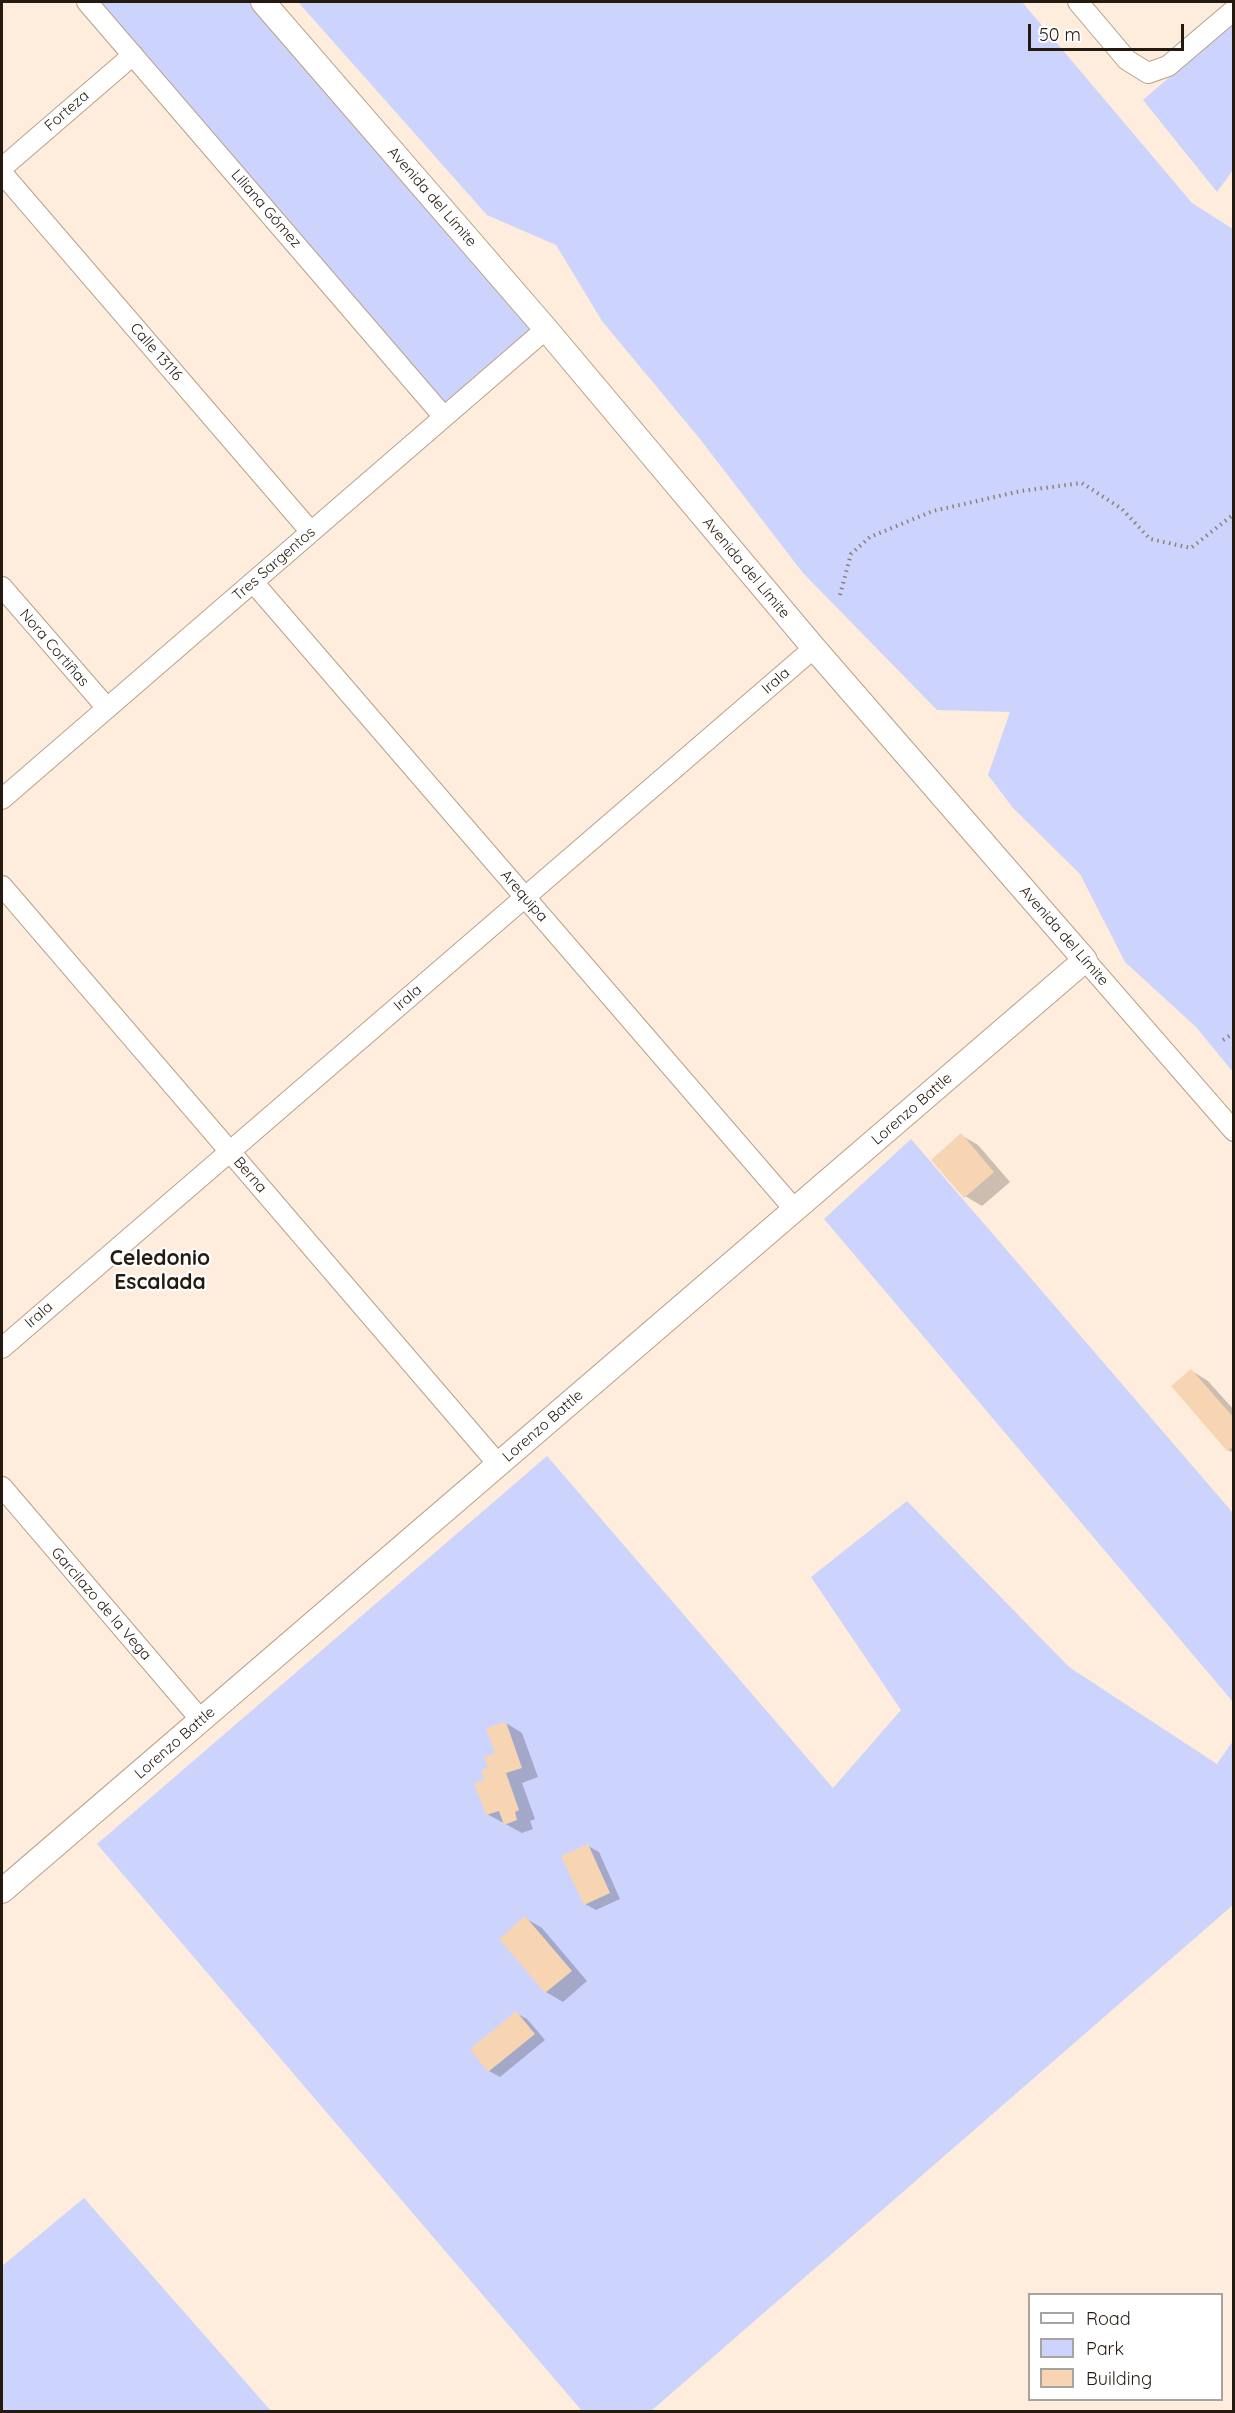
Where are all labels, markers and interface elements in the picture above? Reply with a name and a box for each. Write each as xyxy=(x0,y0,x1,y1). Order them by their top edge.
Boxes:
scale bar xyxy=(1031,12,1187,50)
text: 50 m xyxy=(1039,23,1081,46)
street label: Forteza xyxy=(41,87,93,135)
street label: Avenida del Límite xyxy=(384,143,480,251)
street label: Liliana Gómez xyxy=(227,166,305,252)
street label: Calle 13116 xyxy=(126,319,186,385)
street label: Avenida del Límite xyxy=(698,514,794,622)
street label: Tres Sargentos xyxy=(229,523,319,605)
street label: Nora Cortiñas xyxy=(16,606,92,690)
street label: Irala xyxy=(758,664,794,698)
street label: Arequipa xyxy=(497,866,551,926)
street label: Avenida del Límite xyxy=(1016,882,1112,990)
street label: Irala xyxy=(390,981,426,1015)
street label: Lorenzo Battle xyxy=(868,1069,956,1149)
street label: Berna xyxy=(230,1153,270,1197)
district label: Celedonio Escalada xyxy=(110,1246,210,1296)
street label: Irala xyxy=(21,1298,57,1332)
street label: Lorenzo Battle xyxy=(499,1386,587,1466)
street label: Garcilazo de la Vega xyxy=(47,1544,155,1664)
street label: Lorenzo Battle xyxy=(131,1703,219,1783)
legend xyxy=(1028,2293,1223,2401)
text: Road xyxy=(1086,2307,1131,2330)
text: Park xyxy=(1086,2337,1124,2360)
text: Building xyxy=(1086,2367,1152,2390)

